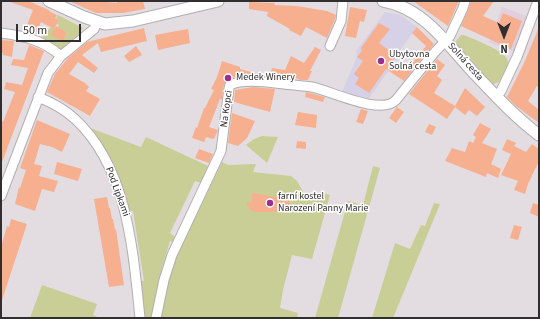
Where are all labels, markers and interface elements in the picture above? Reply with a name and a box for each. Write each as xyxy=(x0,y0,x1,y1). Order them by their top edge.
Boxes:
scale bar xyxy=(18,16,83,42)
north arrow xyxy=(484,16,524,56)
text: 50 m xyxy=(23,22,47,39)
street label: Solná cesta xyxy=(445,40,485,84)
text: N xyxy=(500,41,508,56)
place label: Ubytovna Solná cesta xyxy=(389,49,436,72)
marker: Ubytovna Solná cesta xyxy=(376,56,386,66)
place label: Medek Winery xyxy=(236,72,295,84)
marker: Medek Winery xyxy=(223,73,233,83)
street label: Na Kopci xyxy=(218,90,236,128)
street label: Pod Lipkami xyxy=(102,166,132,218)
place label: farní kostel Narození Panny Marie xyxy=(278,191,368,214)
marker: farní kostel Narození Panny Marie xyxy=(265,198,275,208)

